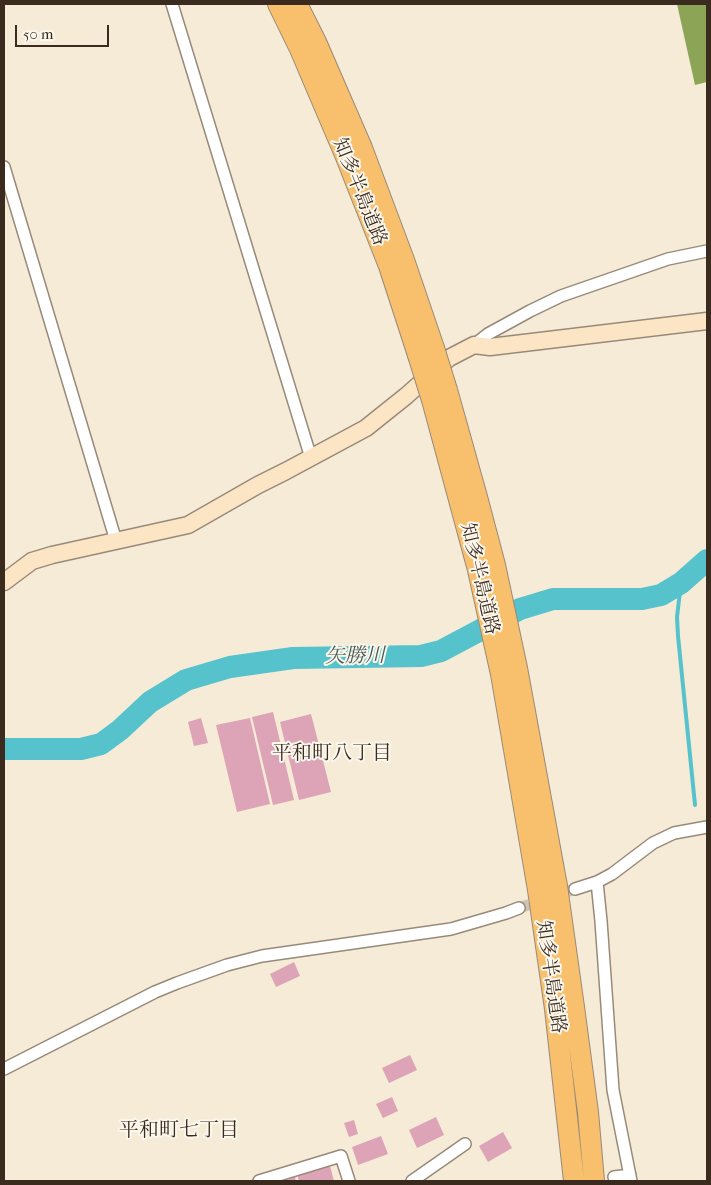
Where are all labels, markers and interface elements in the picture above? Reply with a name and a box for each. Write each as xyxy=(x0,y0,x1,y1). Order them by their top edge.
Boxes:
scale bar xyxy=(18,15,111,47)
text: 50 m xyxy=(23,25,53,43)
street label: 知多半島道路 xyxy=(327,135,391,249)
street label: 知多半島道路 xyxy=(455,521,503,637)
water label: 矢勝川 xyxy=(325,644,385,670)
district label: 平和町八丁目 xyxy=(272,742,392,766)
street label: 知多半島道路 xyxy=(531,919,569,1035)
district label: 平和町七丁目 xyxy=(119,1119,239,1143)

